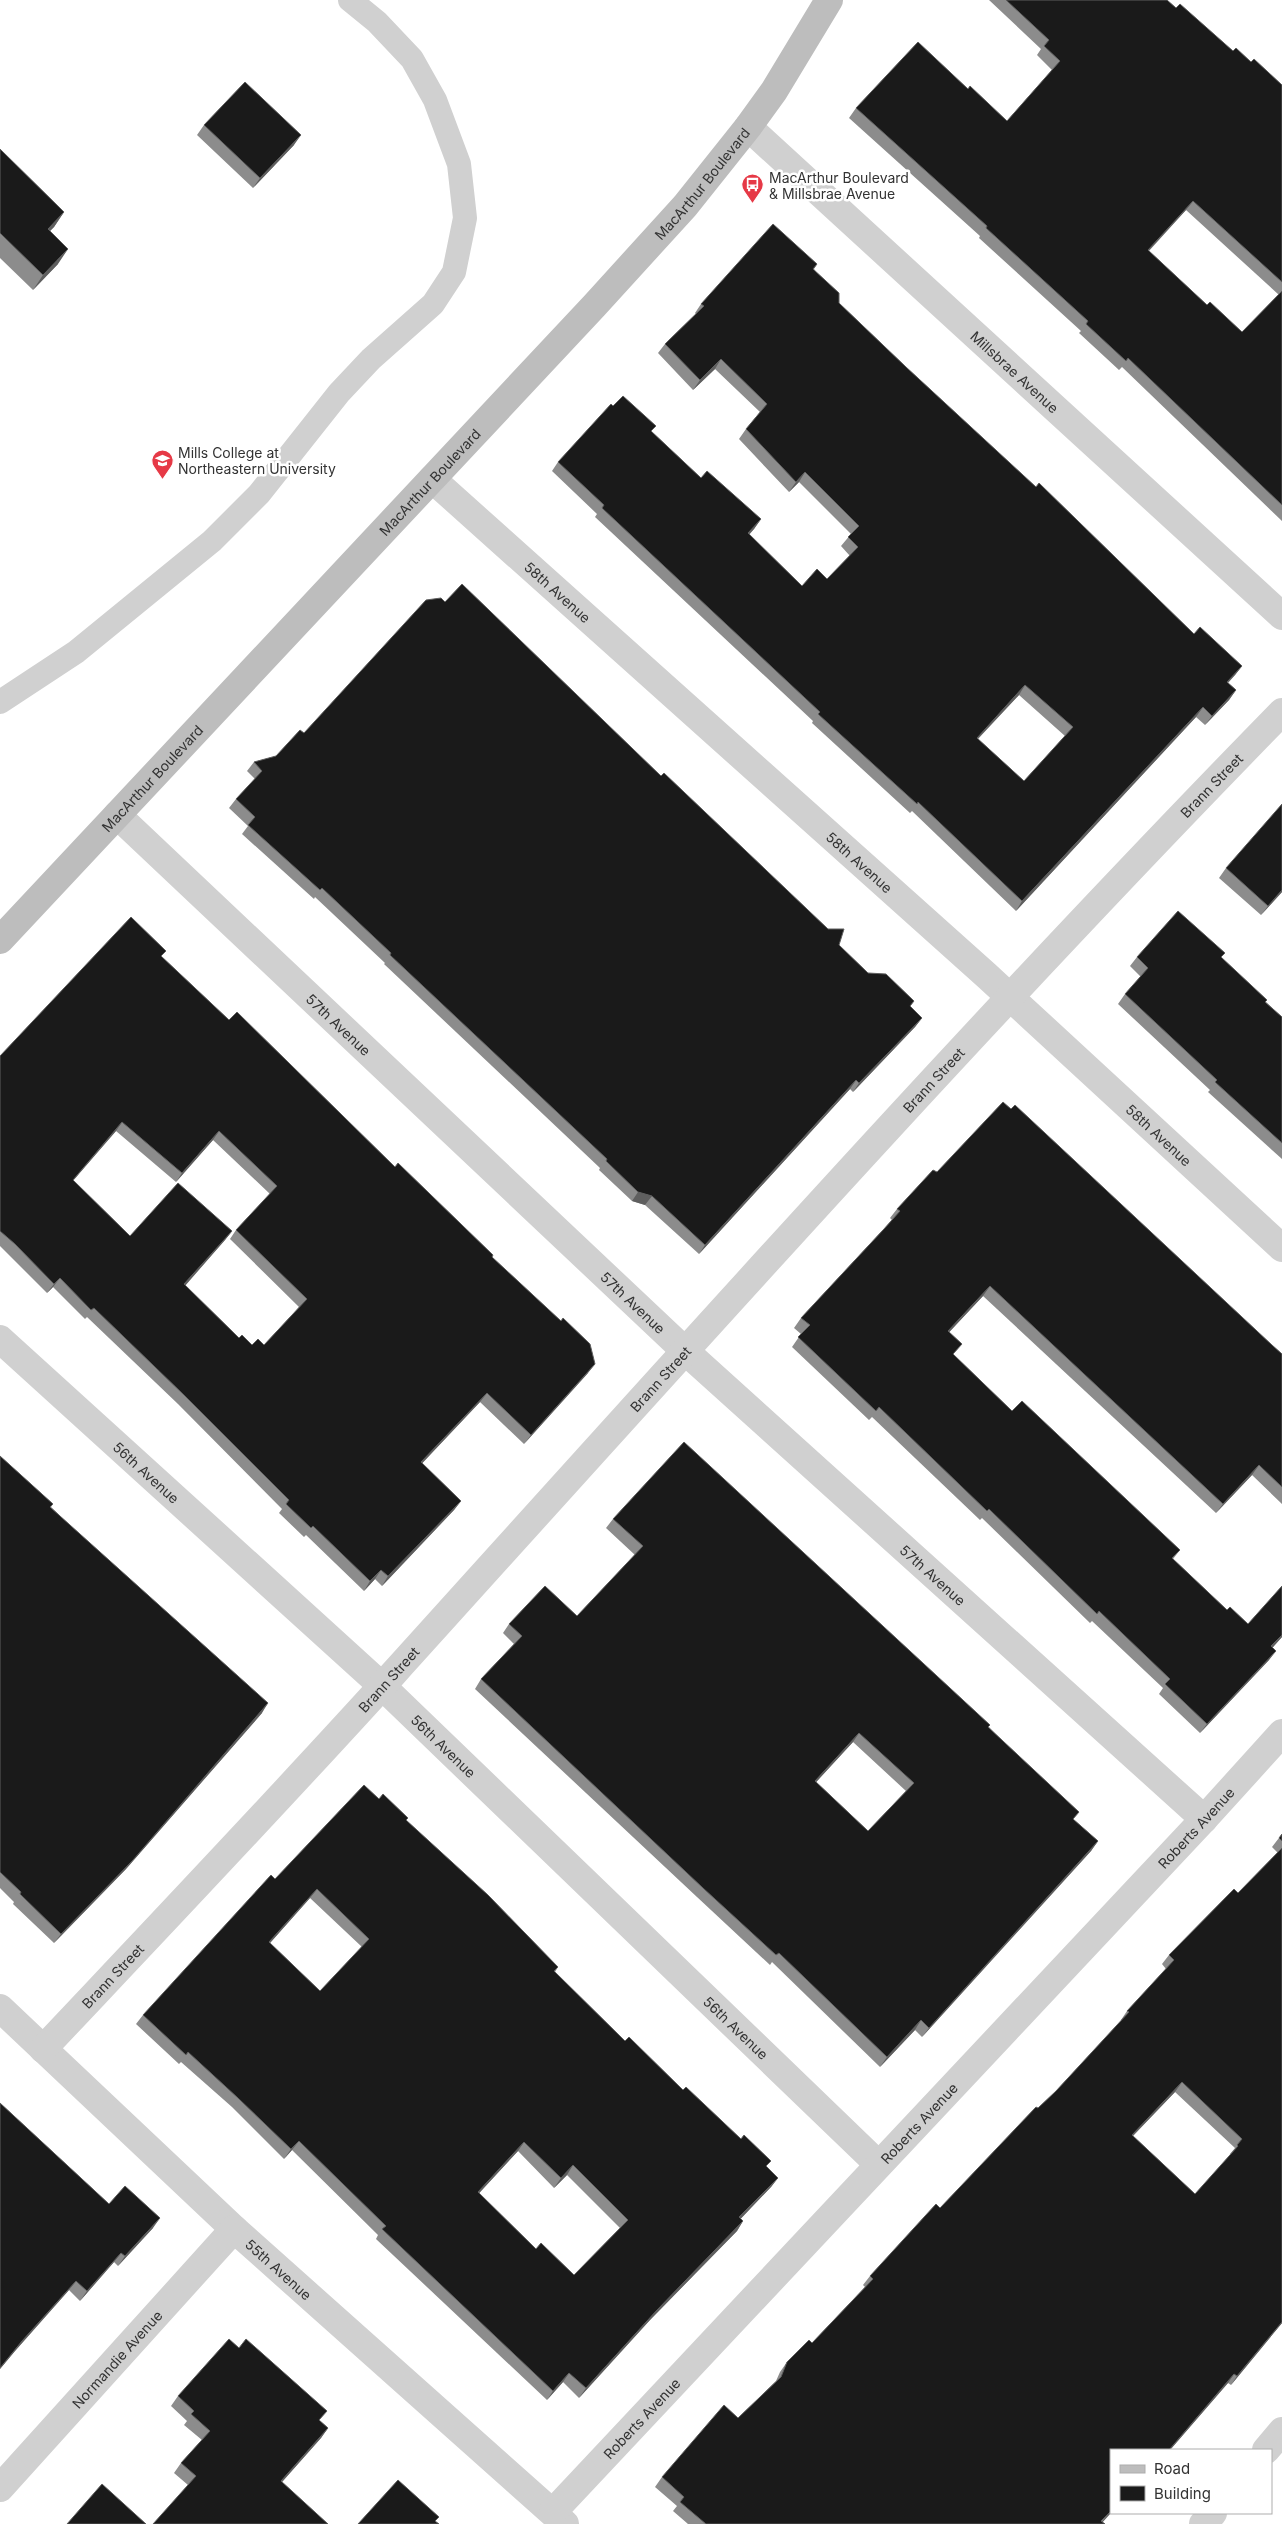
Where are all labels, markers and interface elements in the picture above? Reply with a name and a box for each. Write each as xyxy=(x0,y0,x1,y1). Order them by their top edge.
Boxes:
street label: MacArthur Boulevard xyxy=(650,124,753,243)
place label: MacArthur Boulevard & Millsbrae Avenue xyxy=(769,169,909,202)
bus stop icon: MacArthur Boulevard & Millsbrae Avenue xyxy=(741,173,765,204)
street label: Millsbrae Avenue xyxy=(967,327,1062,416)
street label: MacArthur Boulevard xyxy=(375,425,483,539)
place label: Mills College at Northeastern University xyxy=(178,444,336,477)
school or university icon: Mills College at Northeastern University xyxy=(150,448,174,479)
street label: 58th Avenue xyxy=(521,558,595,626)
street label: MacArthur Boulevard xyxy=(98,721,206,835)
street label: Brann Street xyxy=(1176,749,1246,821)
street label: 58th Avenue xyxy=(823,828,896,896)
street label: 57th Avenue xyxy=(303,990,375,1059)
street label: Brann Street xyxy=(899,1043,968,1116)
street label: 58th Avenue xyxy=(1123,1100,1195,1169)
street label: 57th Avenue xyxy=(598,1268,669,1337)
street label: Brann Street xyxy=(626,1342,694,1415)
street label: 56th Avenue xyxy=(110,1438,183,1506)
street label: 57th Avenue xyxy=(897,1541,969,1609)
street label: Brann Street xyxy=(354,1643,423,1715)
street label: 56th Avenue xyxy=(408,1711,480,1781)
street label: Roberts Avenue xyxy=(1154,1783,1237,1872)
street label: Brann Street xyxy=(78,1940,147,2011)
street label: 56th Avenue xyxy=(700,1992,772,2062)
street label: Roberts Avenue xyxy=(877,2079,961,2167)
street label: 55th Avenue xyxy=(242,2235,316,2303)
street label: Normandie Avenue xyxy=(68,2306,165,2411)
street label: Roberts Avenue xyxy=(599,2374,683,2462)
legend xyxy=(1110,2449,1272,2514)
text: Road xyxy=(1154,2459,1190,2478)
text: Building xyxy=(1154,2484,1211,2503)

